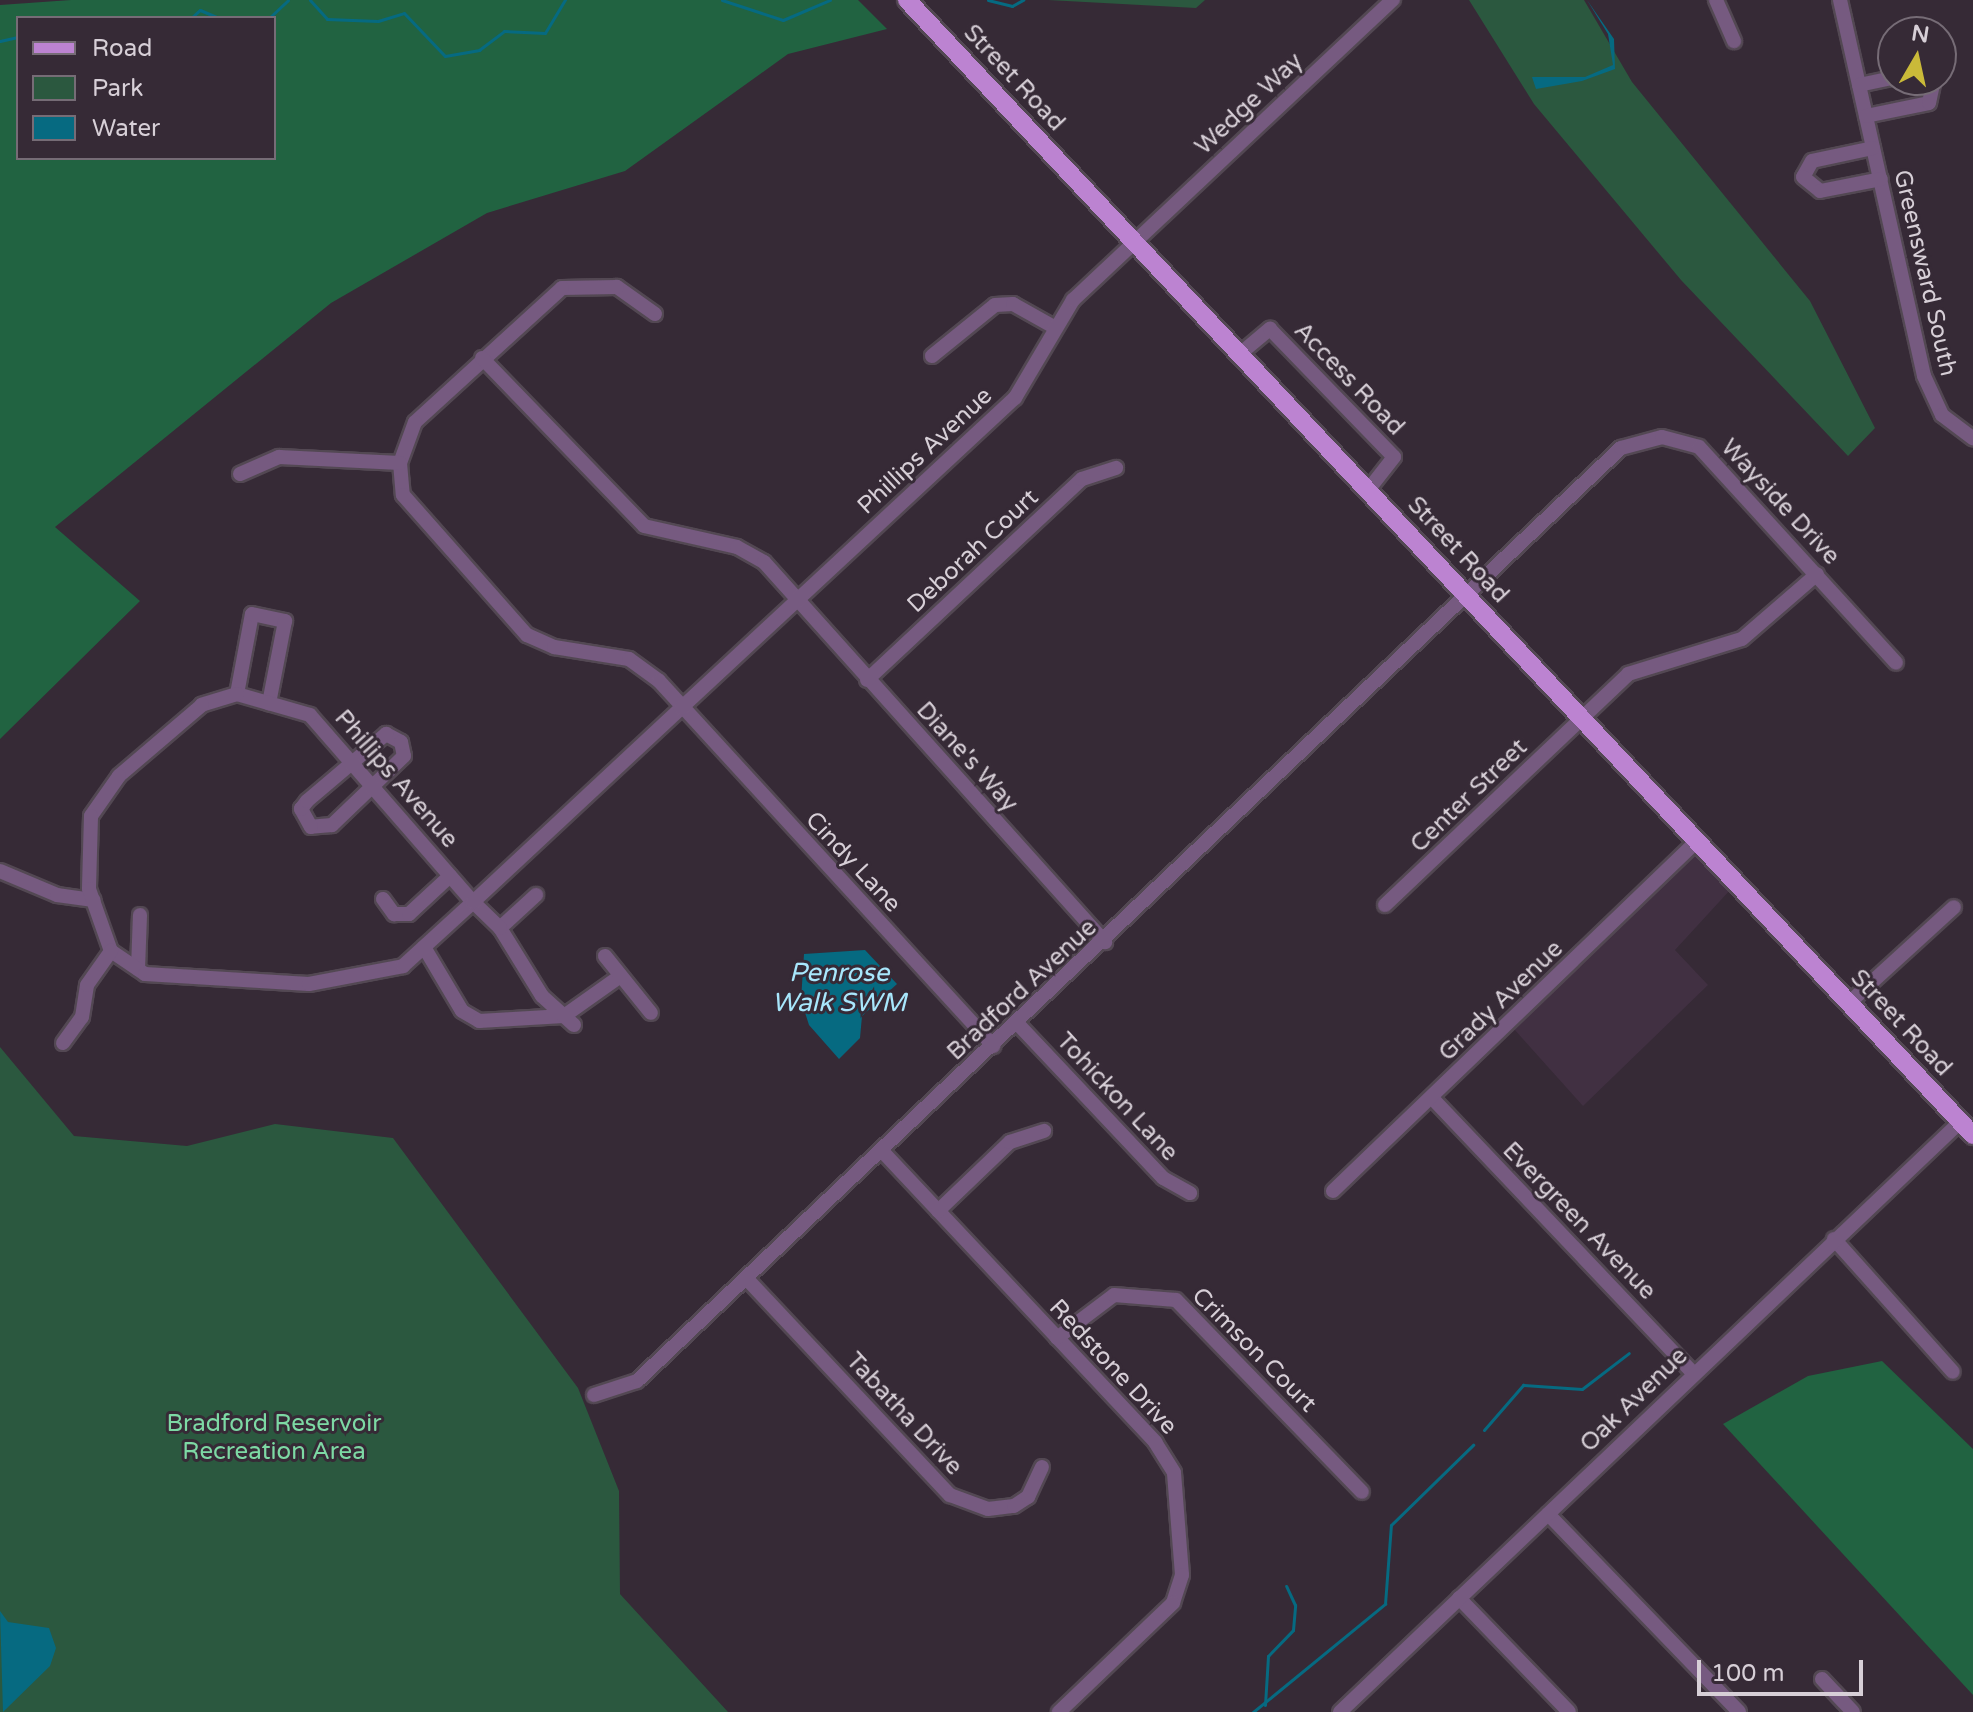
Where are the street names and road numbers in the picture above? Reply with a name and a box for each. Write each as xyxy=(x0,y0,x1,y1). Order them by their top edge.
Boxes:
street label: Street Road xyxy=(957,19,1071,137)
street label: Wedge Way xyxy=(1189,47,1309,161)
street label: Greensward South xyxy=(1887,167,1963,379)
street label: Access Road xyxy=(1288,316,1410,442)
street label: Phillips Avenue xyxy=(852,381,998,521)
street label: Wayside Drive xyxy=(1715,433,1845,571)
street label: Deborah Court xyxy=(902,483,1044,619)
street label: Street Road xyxy=(1401,491,1515,609)
street label: Diane's Way xyxy=(910,696,1024,818)
street label: Phillips Avenue xyxy=(328,704,464,854)
street label: Center Street xyxy=(1405,733,1533,859)
street label: Cindy Lane xyxy=(799,806,907,918)
street label: Bradford Avenue xyxy=(941,913,1103,1067)
street label: Grady Avenue xyxy=(1433,935,1569,1067)
street label: Street Road xyxy=(1844,964,1958,1082)
street label: Tohickon Lane xyxy=(1050,1027,1184,1167)
street label: Evergreen Avenue xyxy=(1496,1136,1662,1306)
street label: Crimson Court xyxy=(1186,1282,1322,1418)
street label: Redstone Drive xyxy=(1043,1293,1183,1441)
street label: Oak Avenue xyxy=(1574,1342,1694,1458)
street label: Tabatha Drive xyxy=(840,1347,968,1481)

